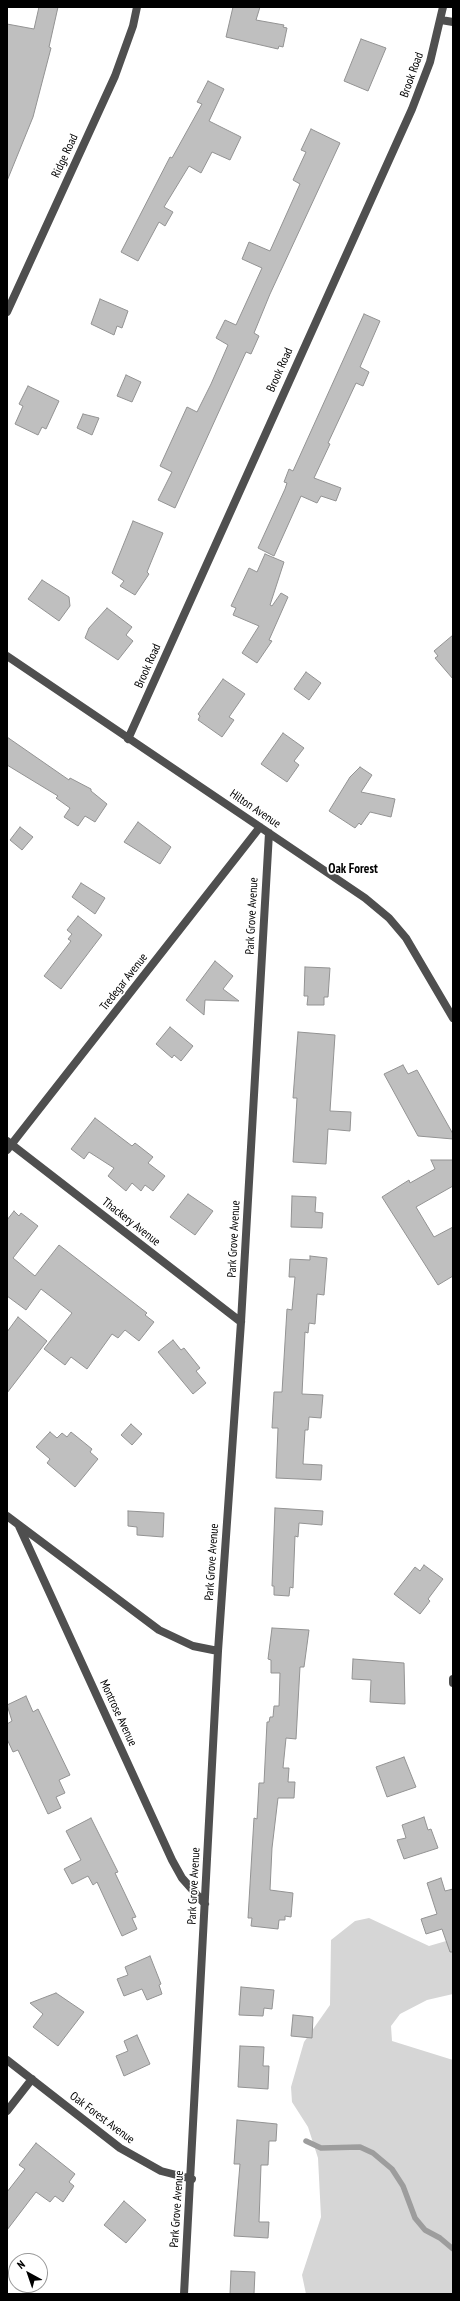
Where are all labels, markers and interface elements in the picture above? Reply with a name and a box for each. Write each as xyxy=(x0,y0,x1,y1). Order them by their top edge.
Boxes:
street label: Brook Road xyxy=(397,50,427,100)
street label: Ridge Road xyxy=(49,132,81,180)
street label: Brook Road xyxy=(264,346,296,394)
street label: Brook Road xyxy=(132,642,164,690)
street label: Hilton Avenue xyxy=(227,787,283,831)
district label: Oak Forest xyxy=(328,861,378,877)
street label: Park Grove Avenue xyxy=(243,877,261,955)
street label: Tredegar Avenue xyxy=(97,950,151,1014)
street label: Thackery Avenue xyxy=(99,1195,163,1249)
street label: Park Grove Avenue xyxy=(225,1200,243,1278)
street label: Park Grove Avenue xyxy=(202,1523,222,1601)
street label: Montrose Avenue xyxy=(96,1677,140,1749)
street label: Park Grove Avenue xyxy=(185,1847,203,1925)
street label: Oak Forest Avenue xyxy=(67,2089,137,2147)
street label: Park Grove Avenue xyxy=(167,2170,187,2248)
north arrow xyxy=(8,2253,48,2293)
text: N xyxy=(14,2257,28,2272)

